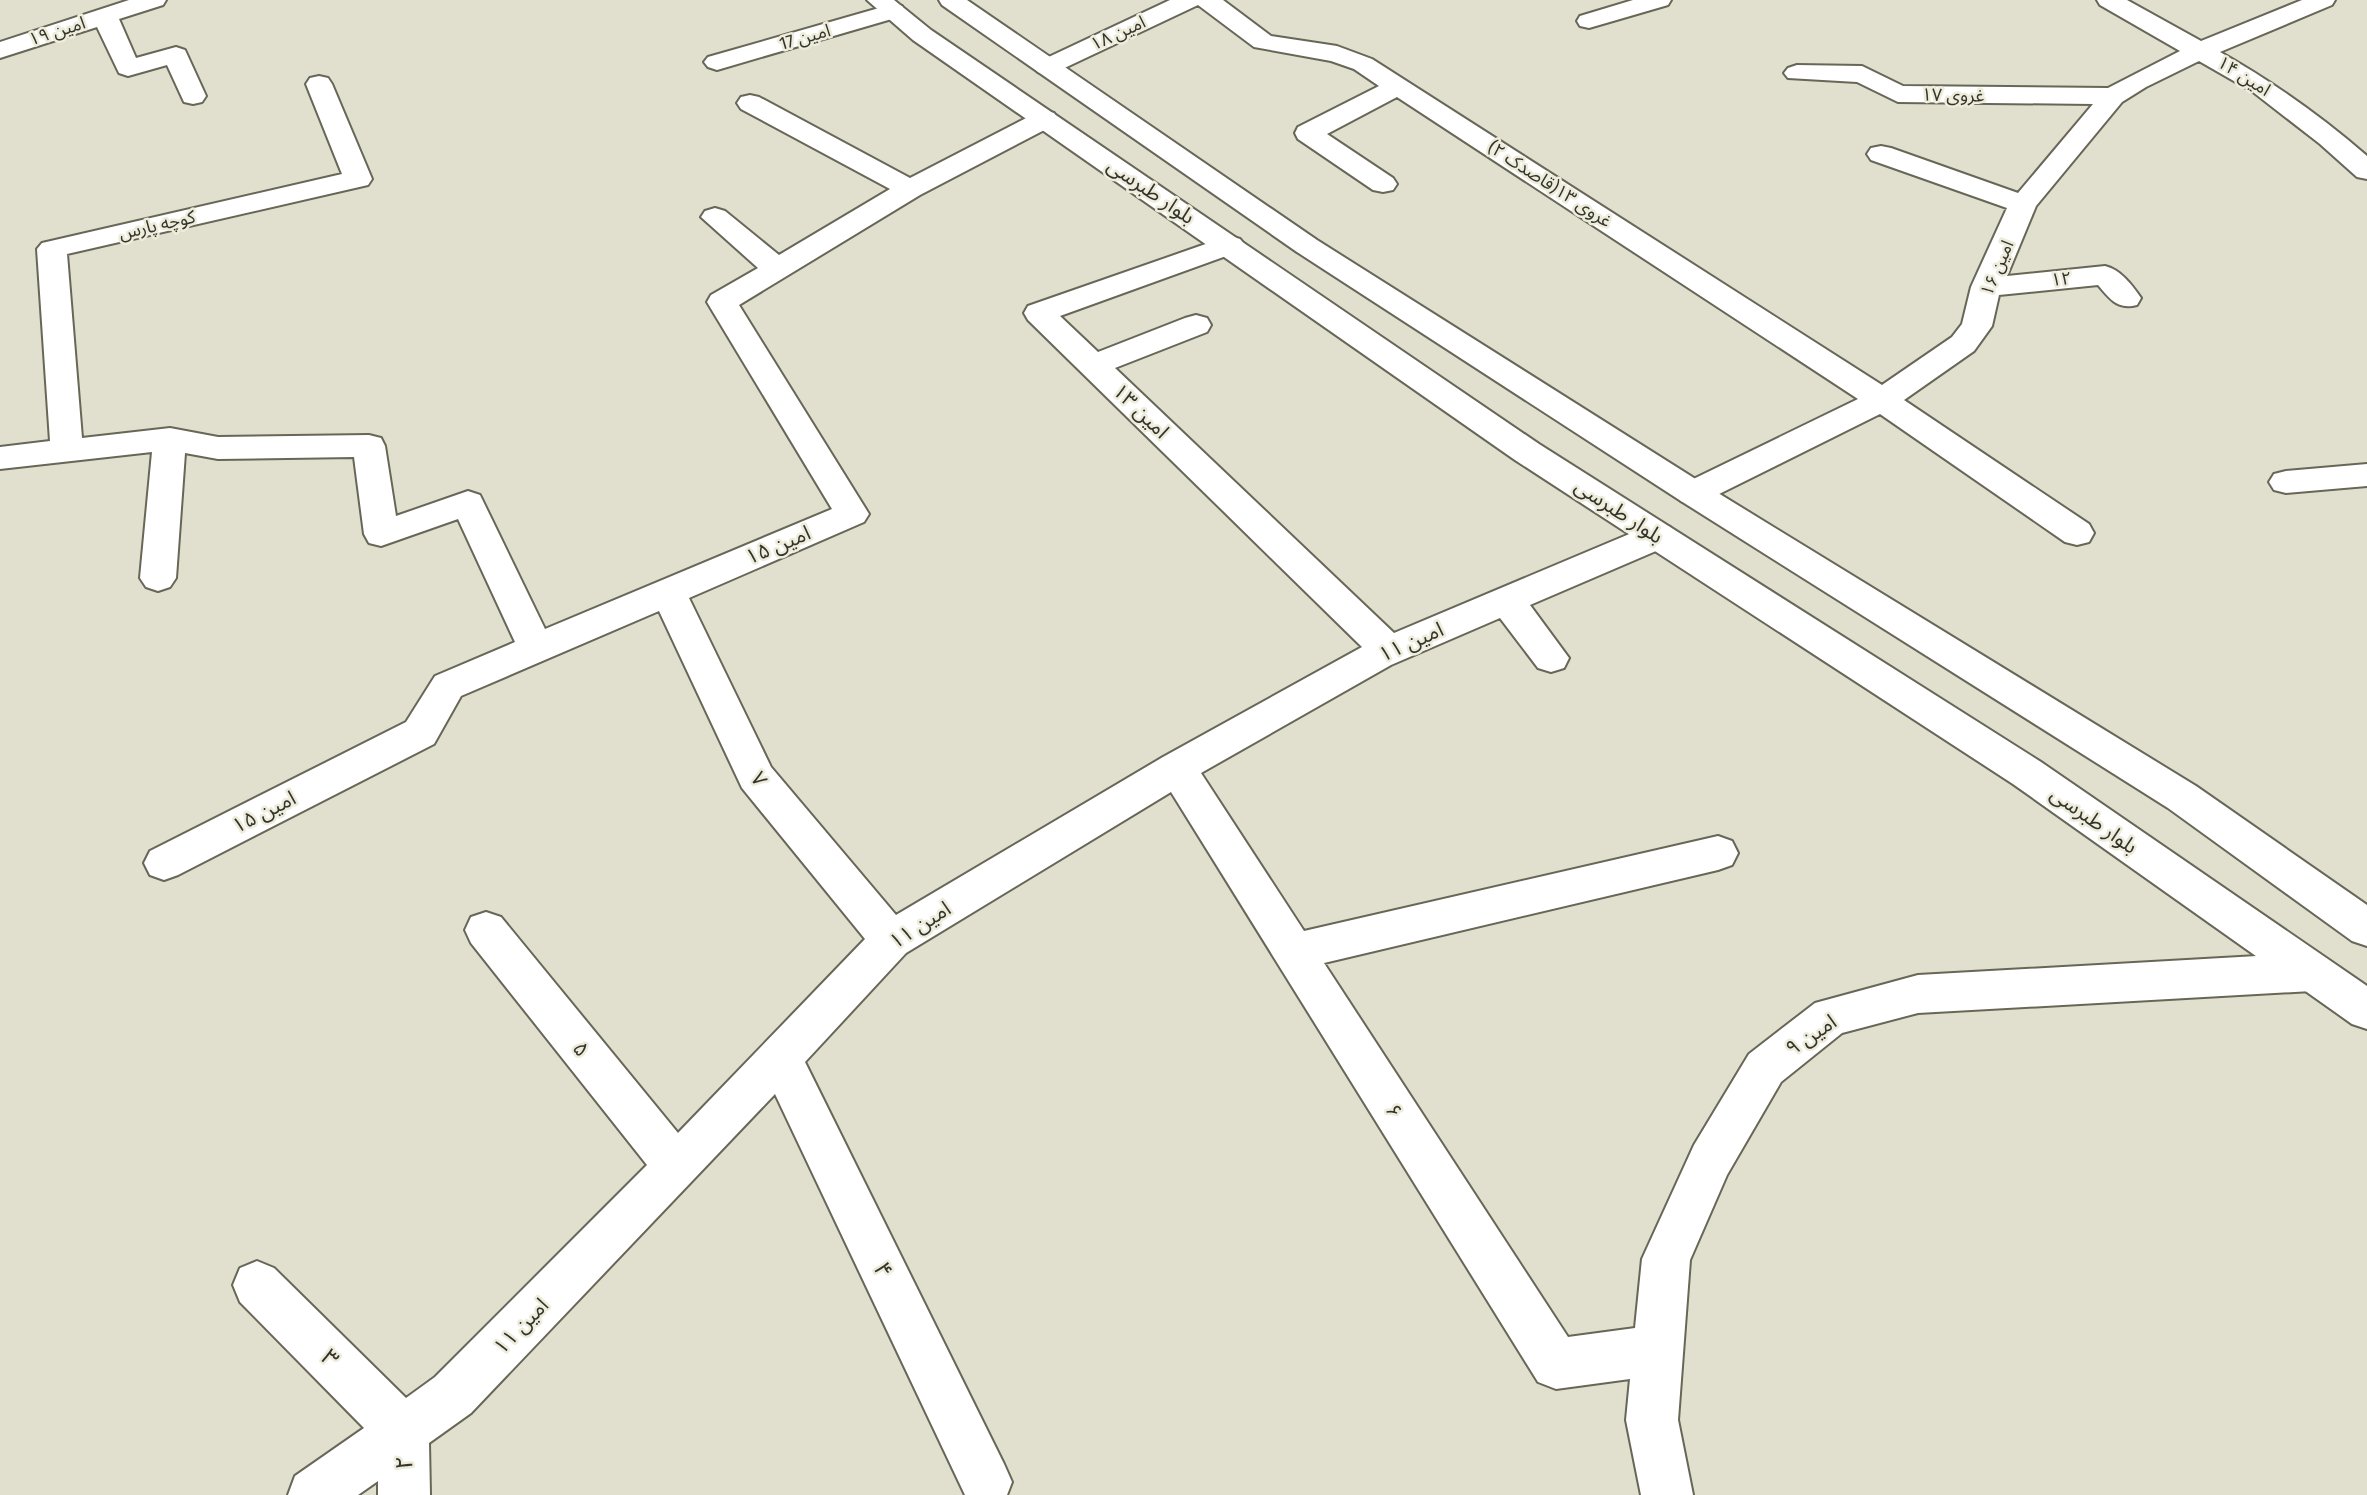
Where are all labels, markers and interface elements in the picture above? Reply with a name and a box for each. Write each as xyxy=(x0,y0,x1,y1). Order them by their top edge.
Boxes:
street label: امین ۱۸ xyxy=(1087,11,1149,55)
street label: امین ۱۹ xyxy=(26,12,88,50)
street label: امین 17 xyxy=(777,19,833,55)
street label: امین ۱۴ xyxy=(2213,51,2275,101)
street label: غروی ۱۷ xyxy=(1921,83,1985,107)
street label: غروی ۱۳(قاصدک ۲) xyxy=(1484,136,1616,232)
street label: بلوار طبرسی xyxy=(1102,152,1200,230)
street label: کوچه پارس xyxy=(117,205,198,245)
street label: امین ۱۶ xyxy=(1975,237,2019,299)
street label: ۱۲ xyxy=(2050,267,2072,291)
street label: امین ۱۳ xyxy=(1107,378,1175,444)
street label: بلوار طبرسی xyxy=(1570,473,1668,549)
street label: امین ۱۵ xyxy=(742,520,814,570)
street label: امین ۱۱ xyxy=(1375,616,1447,668)
street label: ۷ xyxy=(745,767,773,791)
street label: بلوار طبرسی xyxy=(2045,781,2143,859)
street label: امین ۱۵ xyxy=(228,785,300,839)
street label: امین ۱۱ xyxy=(884,896,956,954)
street label: امین ۹ xyxy=(1780,1009,1842,1061)
street label: ۵ xyxy=(567,1036,595,1062)
street label: ۶ xyxy=(1380,1099,1408,1123)
street label: ۴ xyxy=(867,1258,899,1282)
street label: امین ۱۱ xyxy=(488,1292,554,1360)
street label: ۳ xyxy=(315,1343,345,1373)
street label: ۲ xyxy=(390,1456,418,1470)

